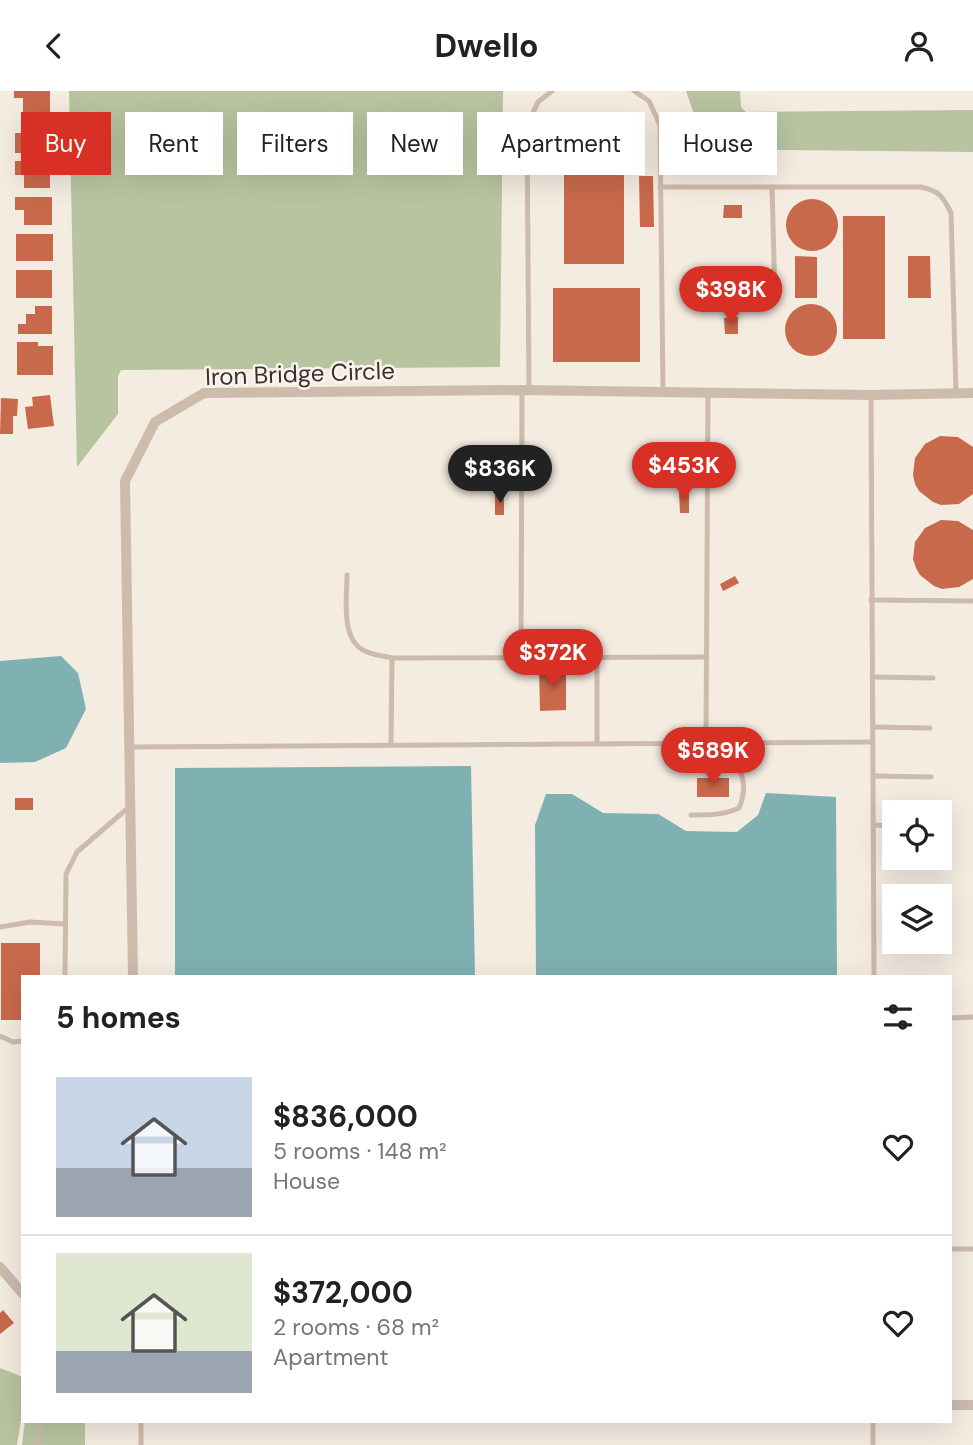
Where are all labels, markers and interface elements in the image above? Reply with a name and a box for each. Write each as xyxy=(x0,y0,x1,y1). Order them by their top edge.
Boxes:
text: Dwello xyxy=(434,25,539,67)
icon: back xyxy=(35,27,73,65)
icon: person xyxy=(900,27,938,65)
chip: Buy xyxy=(21,112,111,175)
chip: Rent xyxy=(125,112,223,175)
chip: Filters xyxy=(237,112,353,175)
chip: New xyxy=(367,112,463,175)
chip: Apartment xyxy=(477,112,645,175)
chip: House xyxy=(659,112,777,175)
pin: $398K xyxy=(682,267,780,326)
text: $398K xyxy=(695,274,767,304)
street label: Iron Bridge Circle xyxy=(205,355,395,392)
pin: $453K xyxy=(635,443,733,502)
pin: $836K xyxy=(451,445,549,505)
text: $453K xyxy=(648,450,720,480)
text: $836K xyxy=(464,453,536,483)
pin: $372K xyxy=(504,629,602,689)
text: $372K xyxy=(519,637,587,667)
pin: $589K xyxy=(664,727,762,787)
text: $589K xyxy=(677,735,749,765)
map controls xyxy=(882,800,952,954)
button: locate xyxy=(882,800,952,870)
button: layers xyxy=(882,884,952,954)
text: 5 homes xyxy=(56,998,181,1037)
icon: filters xyxy=(879,998,917,1036)
text: $836,000 xyxy=(273,1097,418,1136)
icon: home xyxy=(112,1105,196,1189)
icon: heart xyxy=(879,1128,917,1166)
text: 5 rooms · 148 m² xyxy=(273,1136,447,1166)
text: House xyxy=(273,1166,340,1196)
text: $372,000 xyxy=(273,1273,413,1312)
icon: home xyxy=(112,1281,196,1365)
icon: heart xyxy=(879,1304,917,1342)
text: 2 rooms · 68 m² xyxy=(273,1312,439,1342)
text: Apartment xyxy=(273,1342,388,1372)

